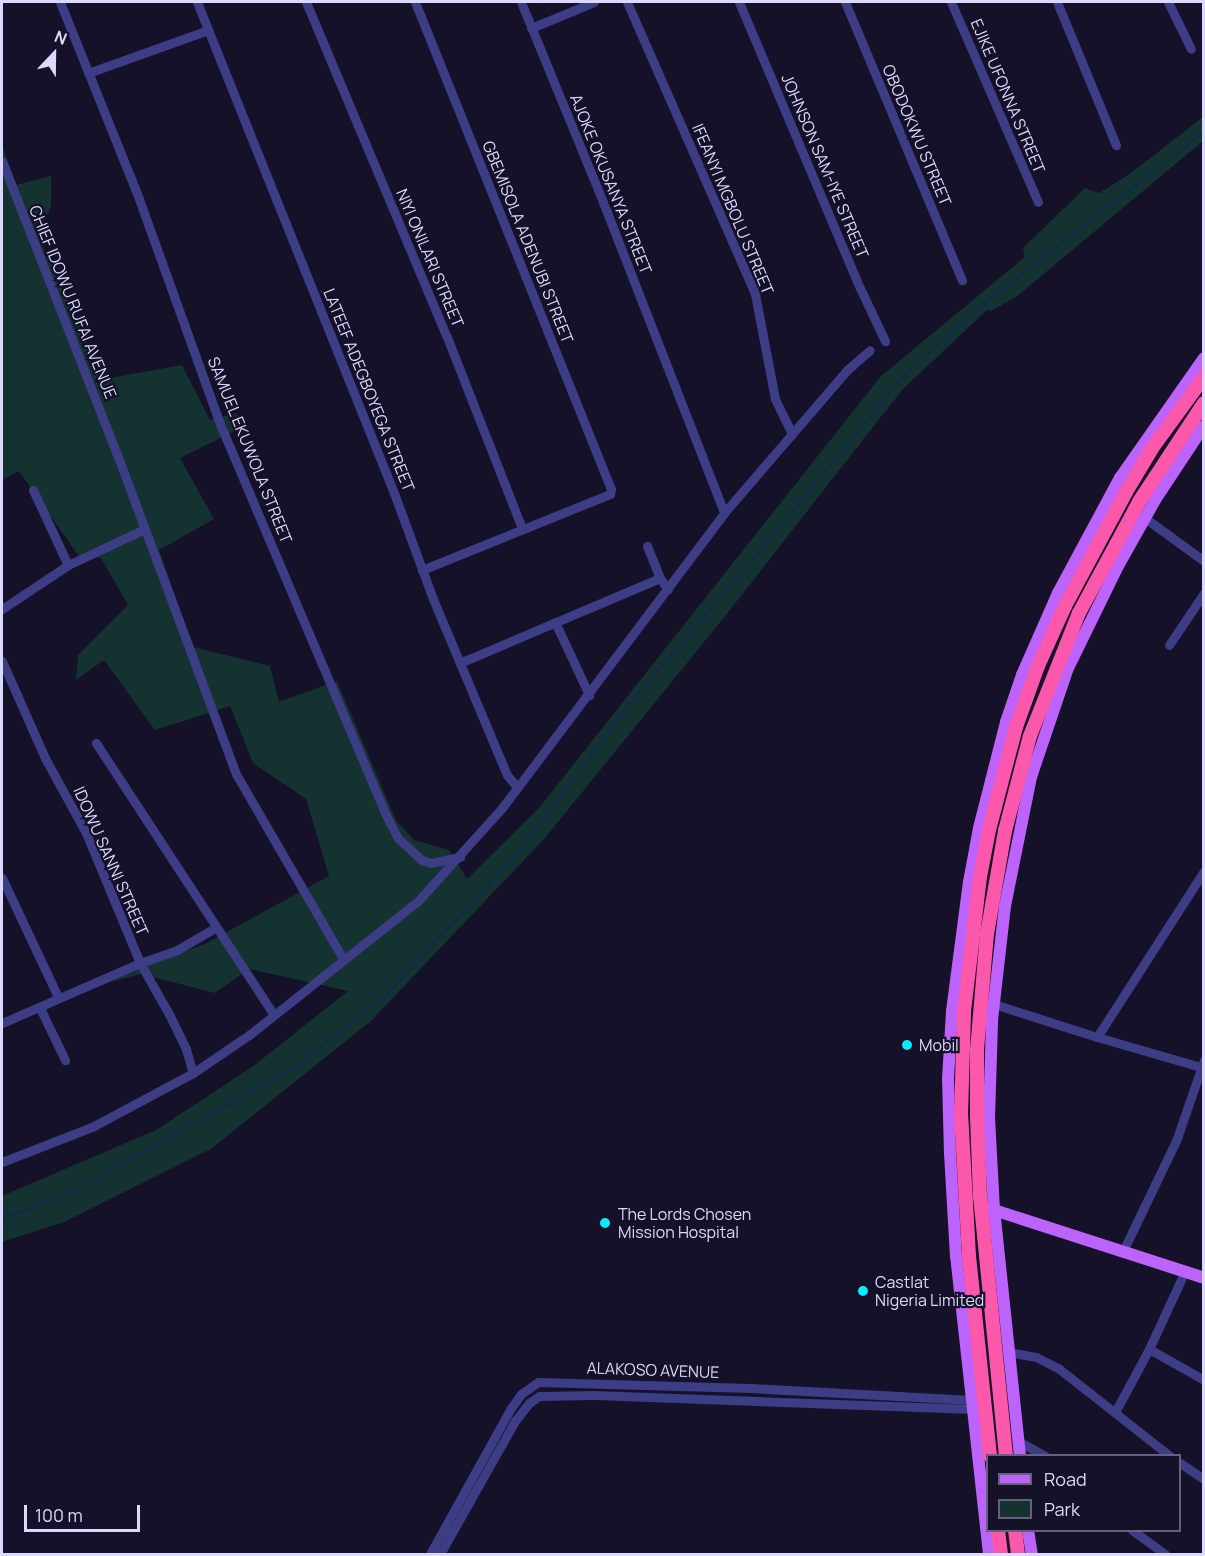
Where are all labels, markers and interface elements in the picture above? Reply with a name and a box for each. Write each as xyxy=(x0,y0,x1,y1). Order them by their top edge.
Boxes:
street label: EJIKE UFONNA STREET xyxy=(967,16,1049,176)
north arrow xyxy=(24,24,84,84)
text: N xyxy=(51,25,70,50)
street label: OBODOKWU STREET xyxy=(879,62,955,208)
street label: JOHNSON SAM-IYE STREET xyxy=(777,71,873,261)
street label: AJOKE OKUSANYA STREET xyxy=(566,91,656,277)
street label: IFEANYI MGBOLU STREET xyxy=(688,121,778,297)
street label: GBEMISOLA ADENUBI STREET xyxy=(479,138,577,346)
street label: NIYI ONILARI STREET xyxy=(392,186,468,330)
street label: CHIEF IDOWU RUFAI AVENUE xyxy=(25,202,121,402)
street label: LATEEF ADEGBOYEGA STREET xyxy=(319,286,419,494)
street label: SAMUEL EKUWOLA STREET xyxy=(204,354,296,546)
street label: IDOWU SANNI STREET xyxy=(69,784,153,938)
place label: Mobil xyxy=(919,1035,959,1055)
marker: Mobil xyxy=(900,1038,914,1052)
place label: The Lords Chosen Mission Hospital xyxy=(618,1204,751,1242)
marker: The Lords Chosen Mission Hospital xyxy=(596,1214,614,1232)
place label: Castlat Nigeria Limited xyxy=(875,1272,984,1310)
marker: Castlat Nigeria Limited xyxy=(856,1284,870,1298)
street label: ALAKOSO AVENUE xyxy=(586,1358,720,1382)
legend xyxy=(986,1454,1181,1532)
text: Road xyxy=(1044,1467,1087,1491)
scale bar xyxy=(27,1493,142,1531)
text: Park xyxy=(1044,1497,1080,1521)
text: 100 m xyxy=(35,1503,83,1527)

